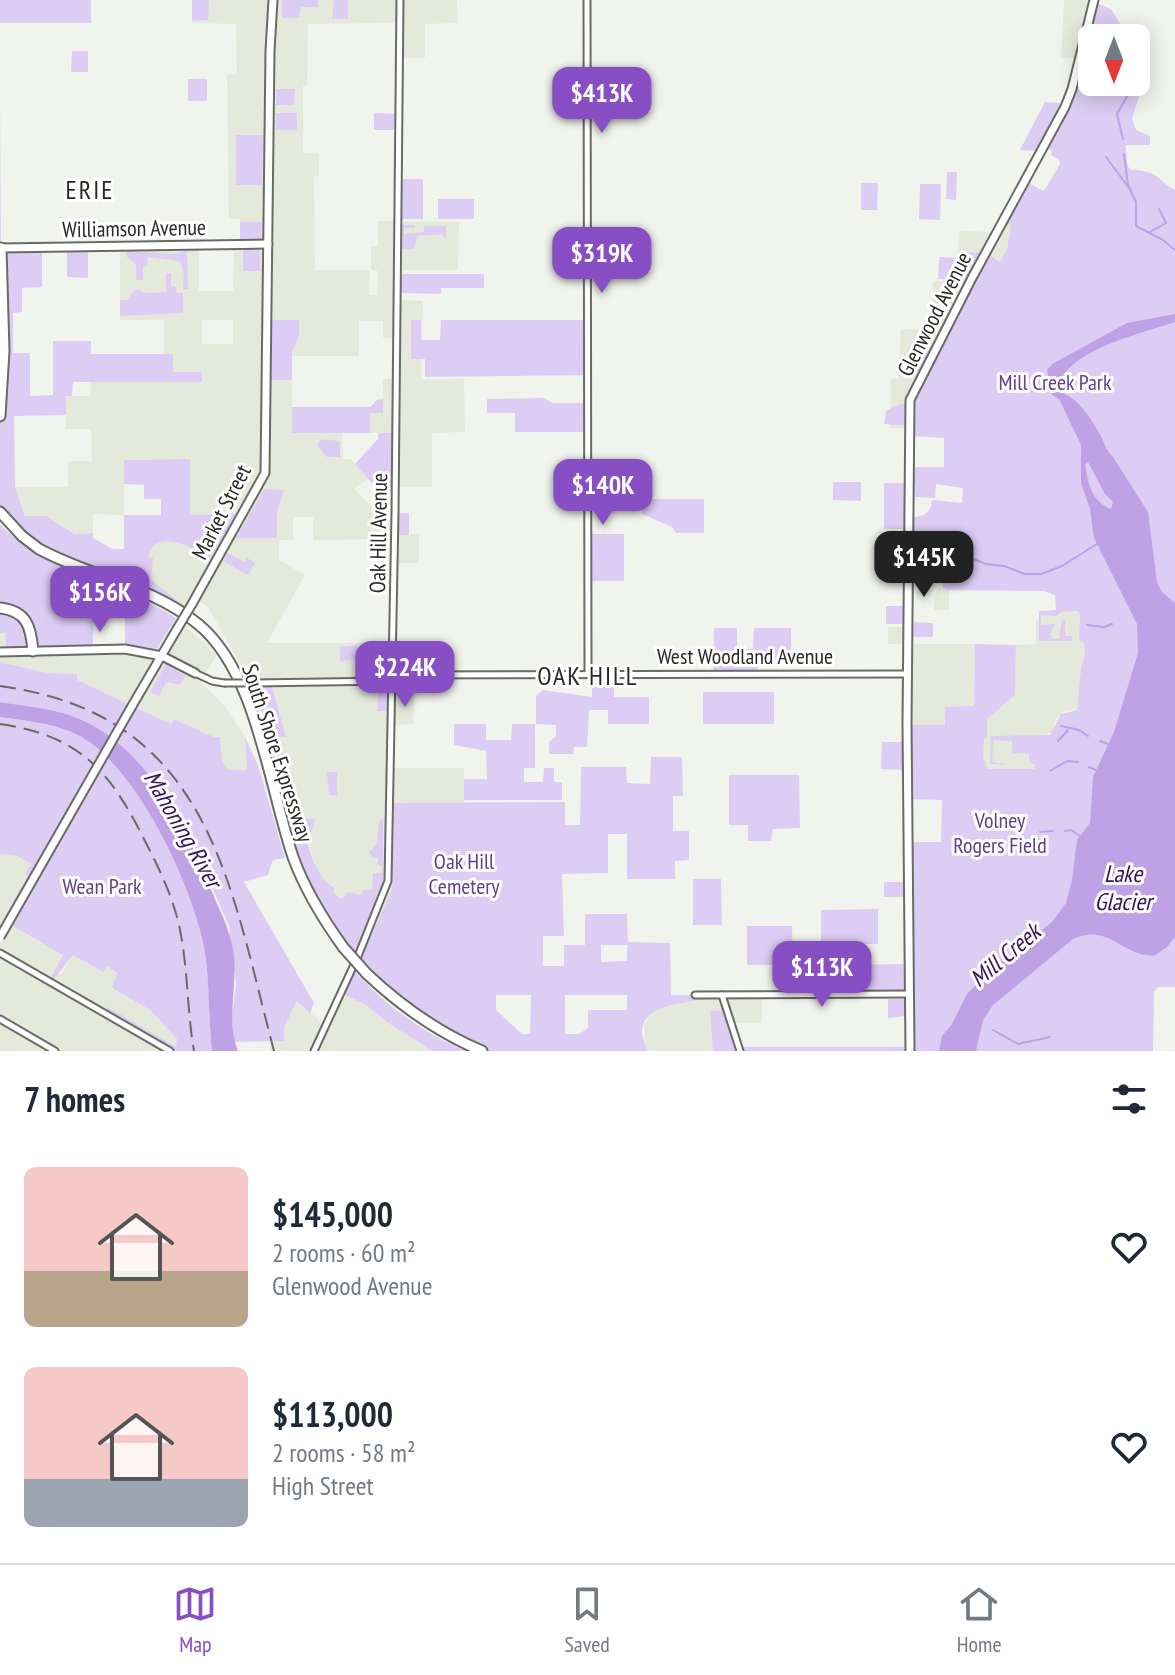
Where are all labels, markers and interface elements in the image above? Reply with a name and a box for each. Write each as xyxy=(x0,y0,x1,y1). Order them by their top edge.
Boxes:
north arrow xyxy=(1078,24,1150,96)
map controls xyxy=(1078,24,1150,96)
pin: $413K xyxy=(546,67,658,135)
text: $413K xyxy=(570,76,634,109)
district label: ERIE xyxy=(66,173,114,206)
street label: Williamson Avenue xyxy=(62,213,206,243)
pin: $319K xyxy=(546,227,658,295)
text: $319K xyxy=(570,236,634,269)
street label: Glenwood Avenue xyxy=(891,247,977,381)
park label: Mill Creek Park xyxy=(999,368,1112,396)
pin: $140K xyxy=(547,459,659,527)
street label: Market Street xyxy=(185,460,257,564)
text: $140K xyxy=(571,468,635,501)
street label: Oak Hill Avenue xyxy=(363,473,393,593)
pin: $145K xyxy=(868,531,980,599)
text: $145K xyxy=(892,540,956,573)
pin: $156K xyxy=(44,566,156,634)
text: $156K xyxy=(68,575,132,608)
pin: $224K xyxy=(349,641,461,709)
street label: West Woodland Avenue xyxy=(657,642,833,670)
text: $224K xyxy=(373,650,437,683)
district label: OAK HILL xyxy=(537,659,639,692)
street label: South Shore Expressway xyxy=(236,661,320,846)
water label: Mahoning River xyxy=(137,765,231,896)
park label: Volney Rogers Field xyxy=(953,806,1047,859)
park label: Oak Hill Cemetery xyxy=(428,847,500,900)
water label: Lake Glacier xyxy=(1094,858,1155,917)
park label: Wean Park xyxy=(63,872,142,900)
water label: Mill Creek xyxy=(963,915,1049,994)
pin: $113K xyxy=(766,941,878,1009)
text: $113K xyxy=(790,950,854,983)
text: 7 homes xyxy=(24,1077,125,1121)
icon: filters xyxy=(1107,1077,1151,1121)
text: $145,000 xyxy=(272,1192,393,1236)
icon: home xyxy=(88,1199,184,1295)
icon: heart xyxy=(1107,1225,1151,1269)
text: 2 rooms · 60 m² xyxy=(272,1236,416,1269)
text: Glenwood Avenue xyxy=(272,1269,432,1302)
text: $113,000 xyxy=(272,1392,393,1436)
icon: home xyxy=(88,1399,184,1495)
icon: heart xyxy=(1107,1425,1151,1469)
text: 2 rooms · 58 m² xyxy=(272,1436,416,1469)
text: High Street xyxy=(272,1469,374,1502)
tab: Map xyxy=(173,1582,217,1658)
tab: Saved xyxy=(564,1582,610,1658)
tab: Home xyxy=(957,1582,1002,1658)

